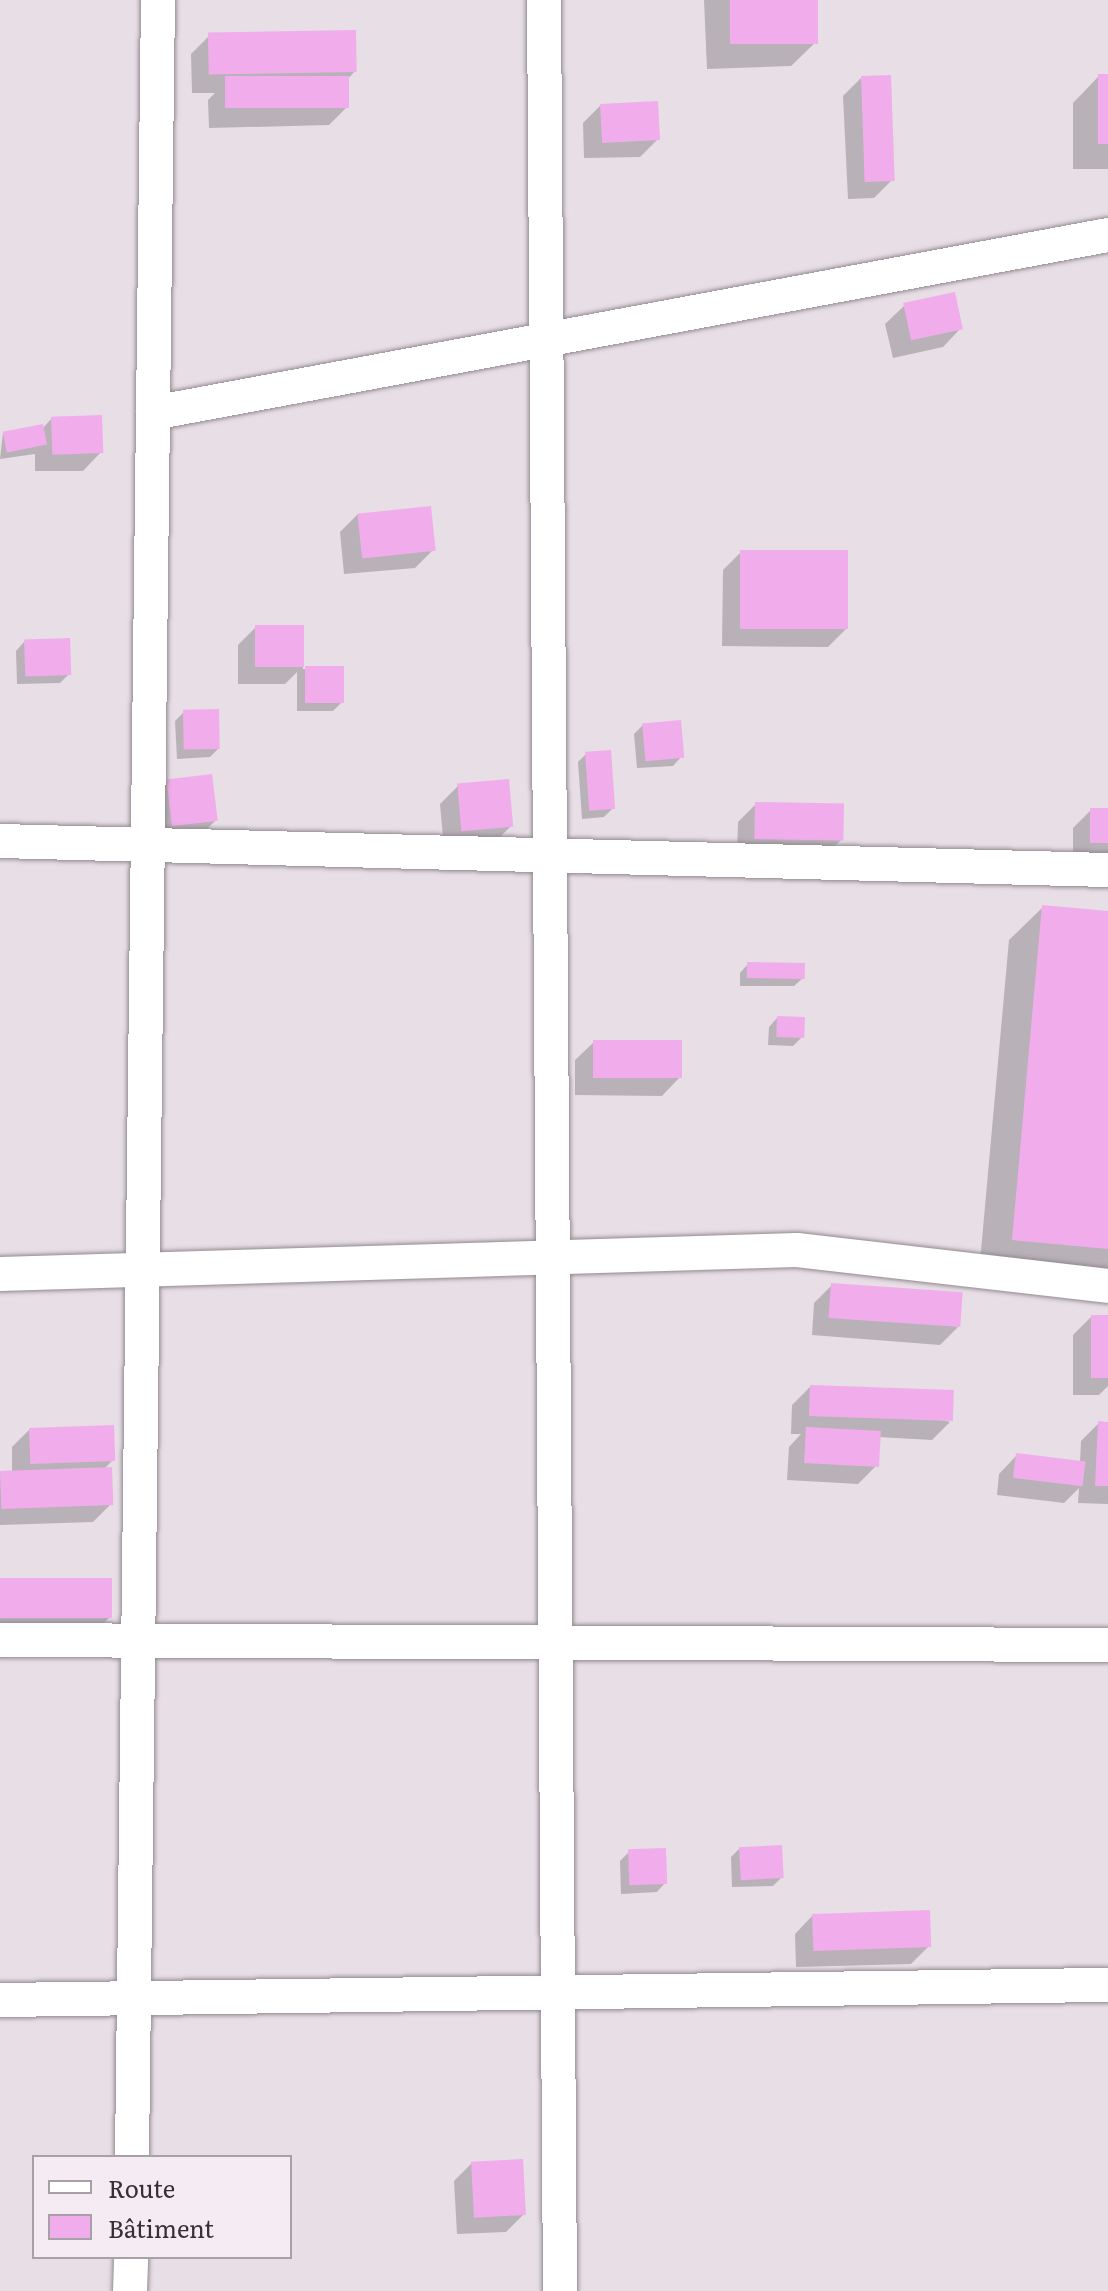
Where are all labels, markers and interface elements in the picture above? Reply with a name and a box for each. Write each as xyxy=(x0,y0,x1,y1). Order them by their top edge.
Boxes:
legend xyxy=(32,2155,292,2259)
text: Route xyxy=(108,2170,175,2205)
text: Bâtiment xyxy=(108,2210,214,2245)

